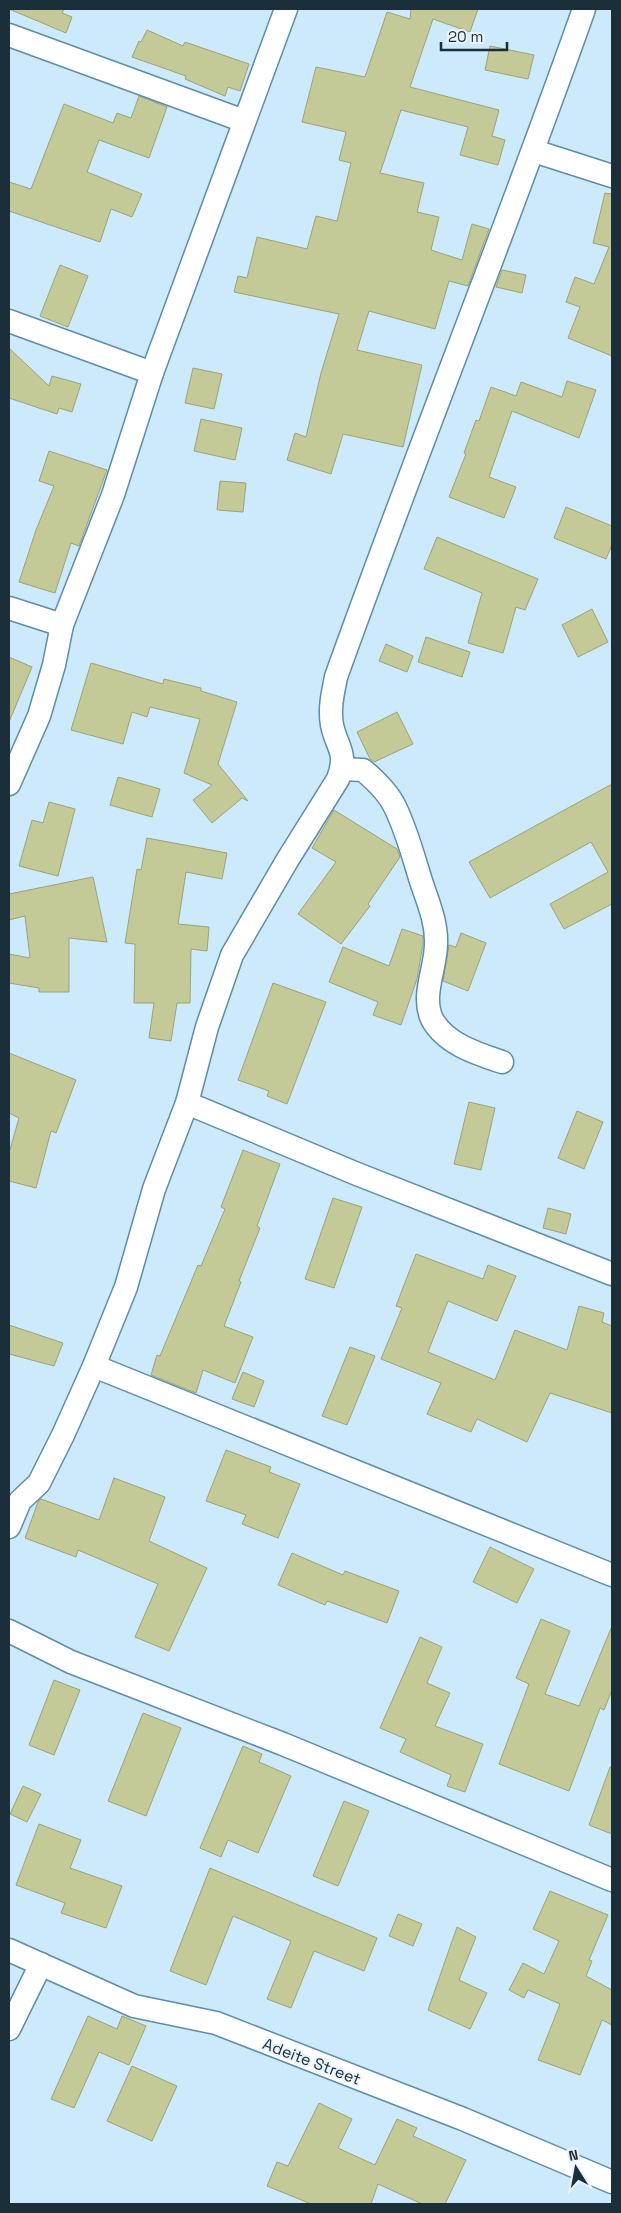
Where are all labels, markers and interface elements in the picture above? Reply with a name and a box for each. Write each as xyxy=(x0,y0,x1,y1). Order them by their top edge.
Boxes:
scale bar xyxy=(441,20,507,52)
text: 20 m xyxy=(448,27,483,46)
street label: Adeite Street xyxy=(260,2033,364,2090)
north arrow xyxy=(551,2143,601,2193)
text: N xyxy=(567,2146,580,2165)

